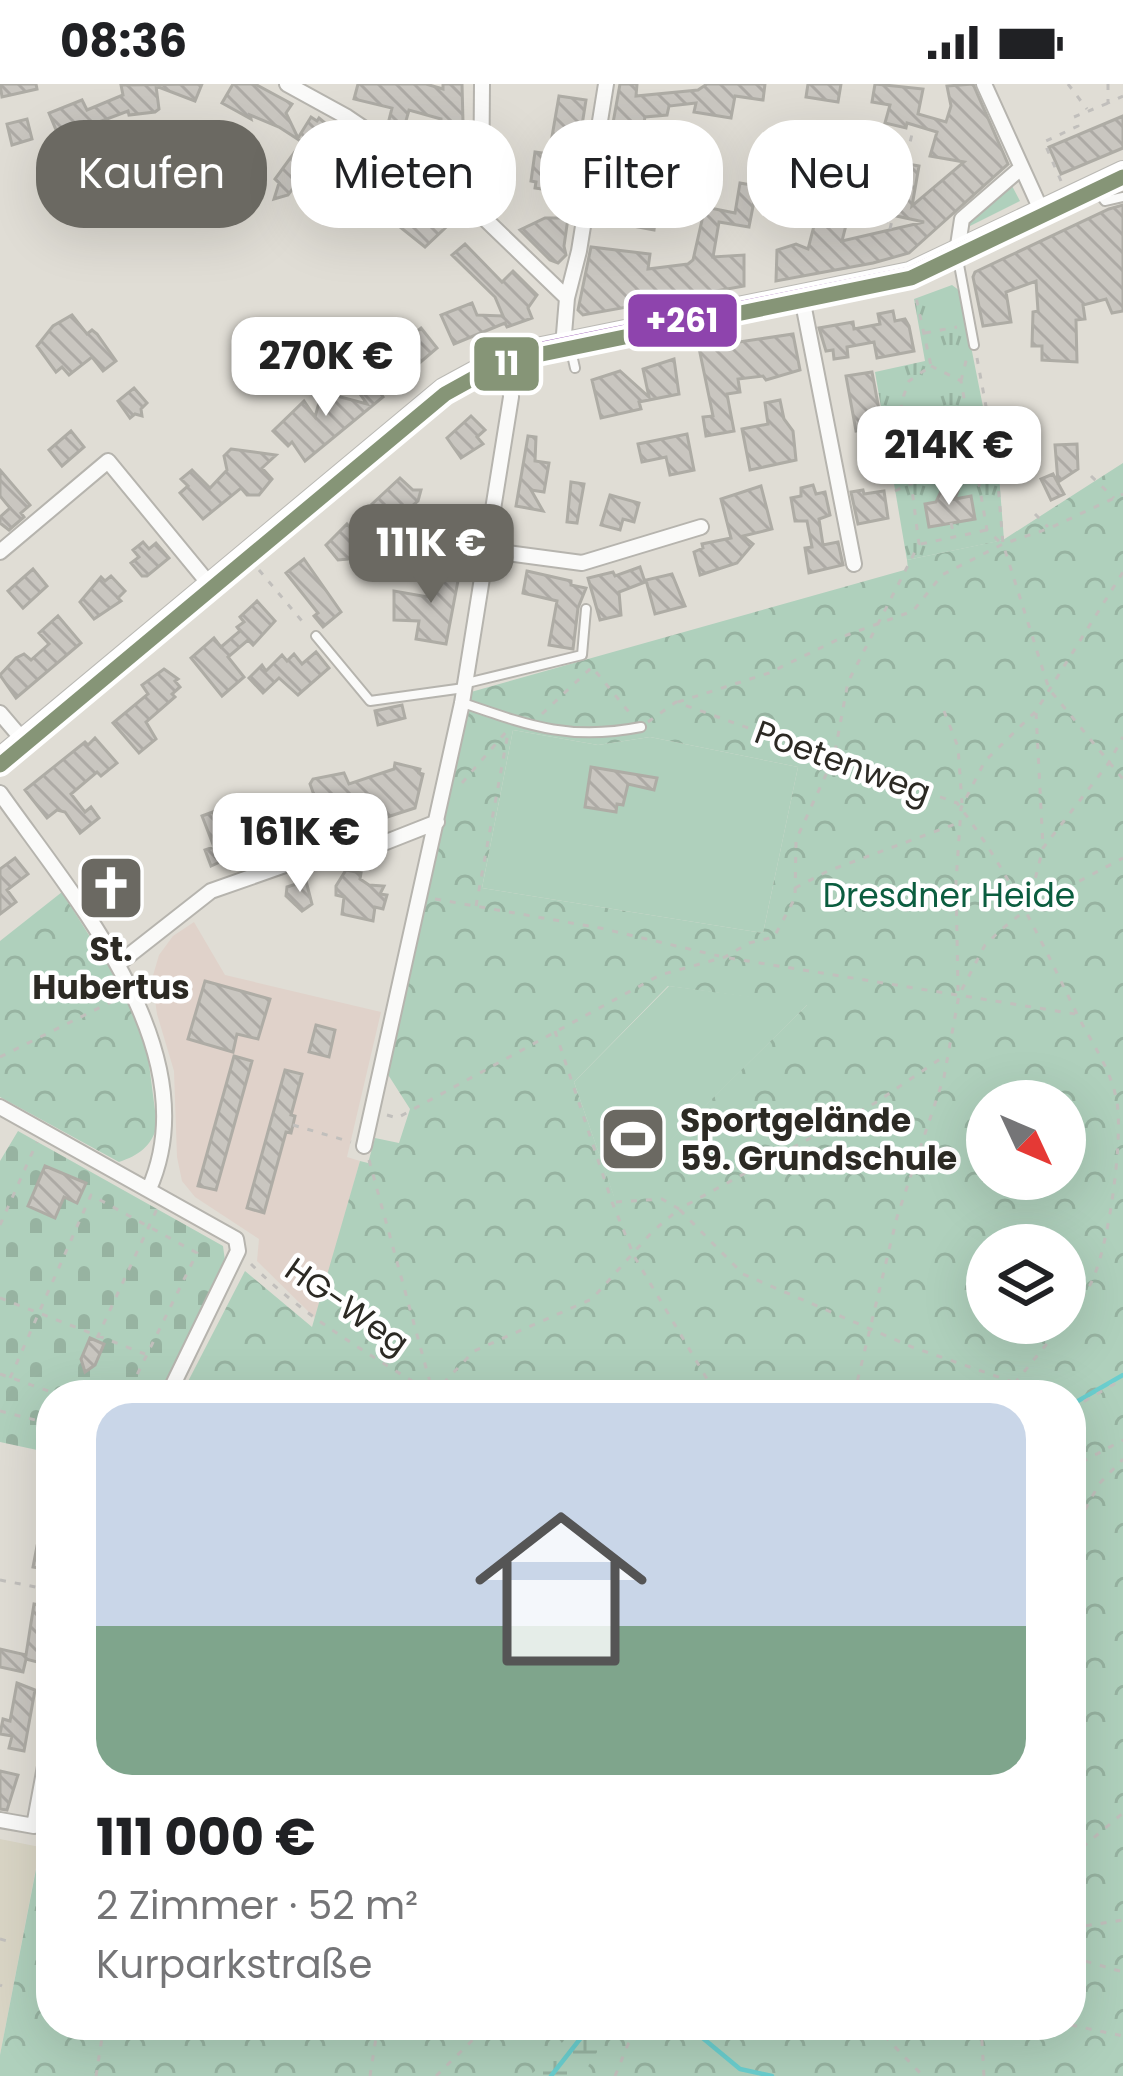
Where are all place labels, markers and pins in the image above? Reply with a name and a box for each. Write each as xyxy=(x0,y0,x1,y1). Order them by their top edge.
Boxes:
pin: 270K € xyxy=(228,317,424,419)
pin: 214K € xyxy=(851,406,1047,508)
pin: 111K € xyxy=(333,504,529,606)
pin: 161K € xyxy=(202,793,398,895)
church icon: St. Hubertus xyxy=(76,853,146,923)
place label: St. Hubertus xyxy=(32,926,190,1011)
place label: Sportgelände 59. Grundschule xyxy=(680,1097,957,1182)
sports icon: Sportgelände 59. Grundschule xyxy=(598,1104,668,1174)

